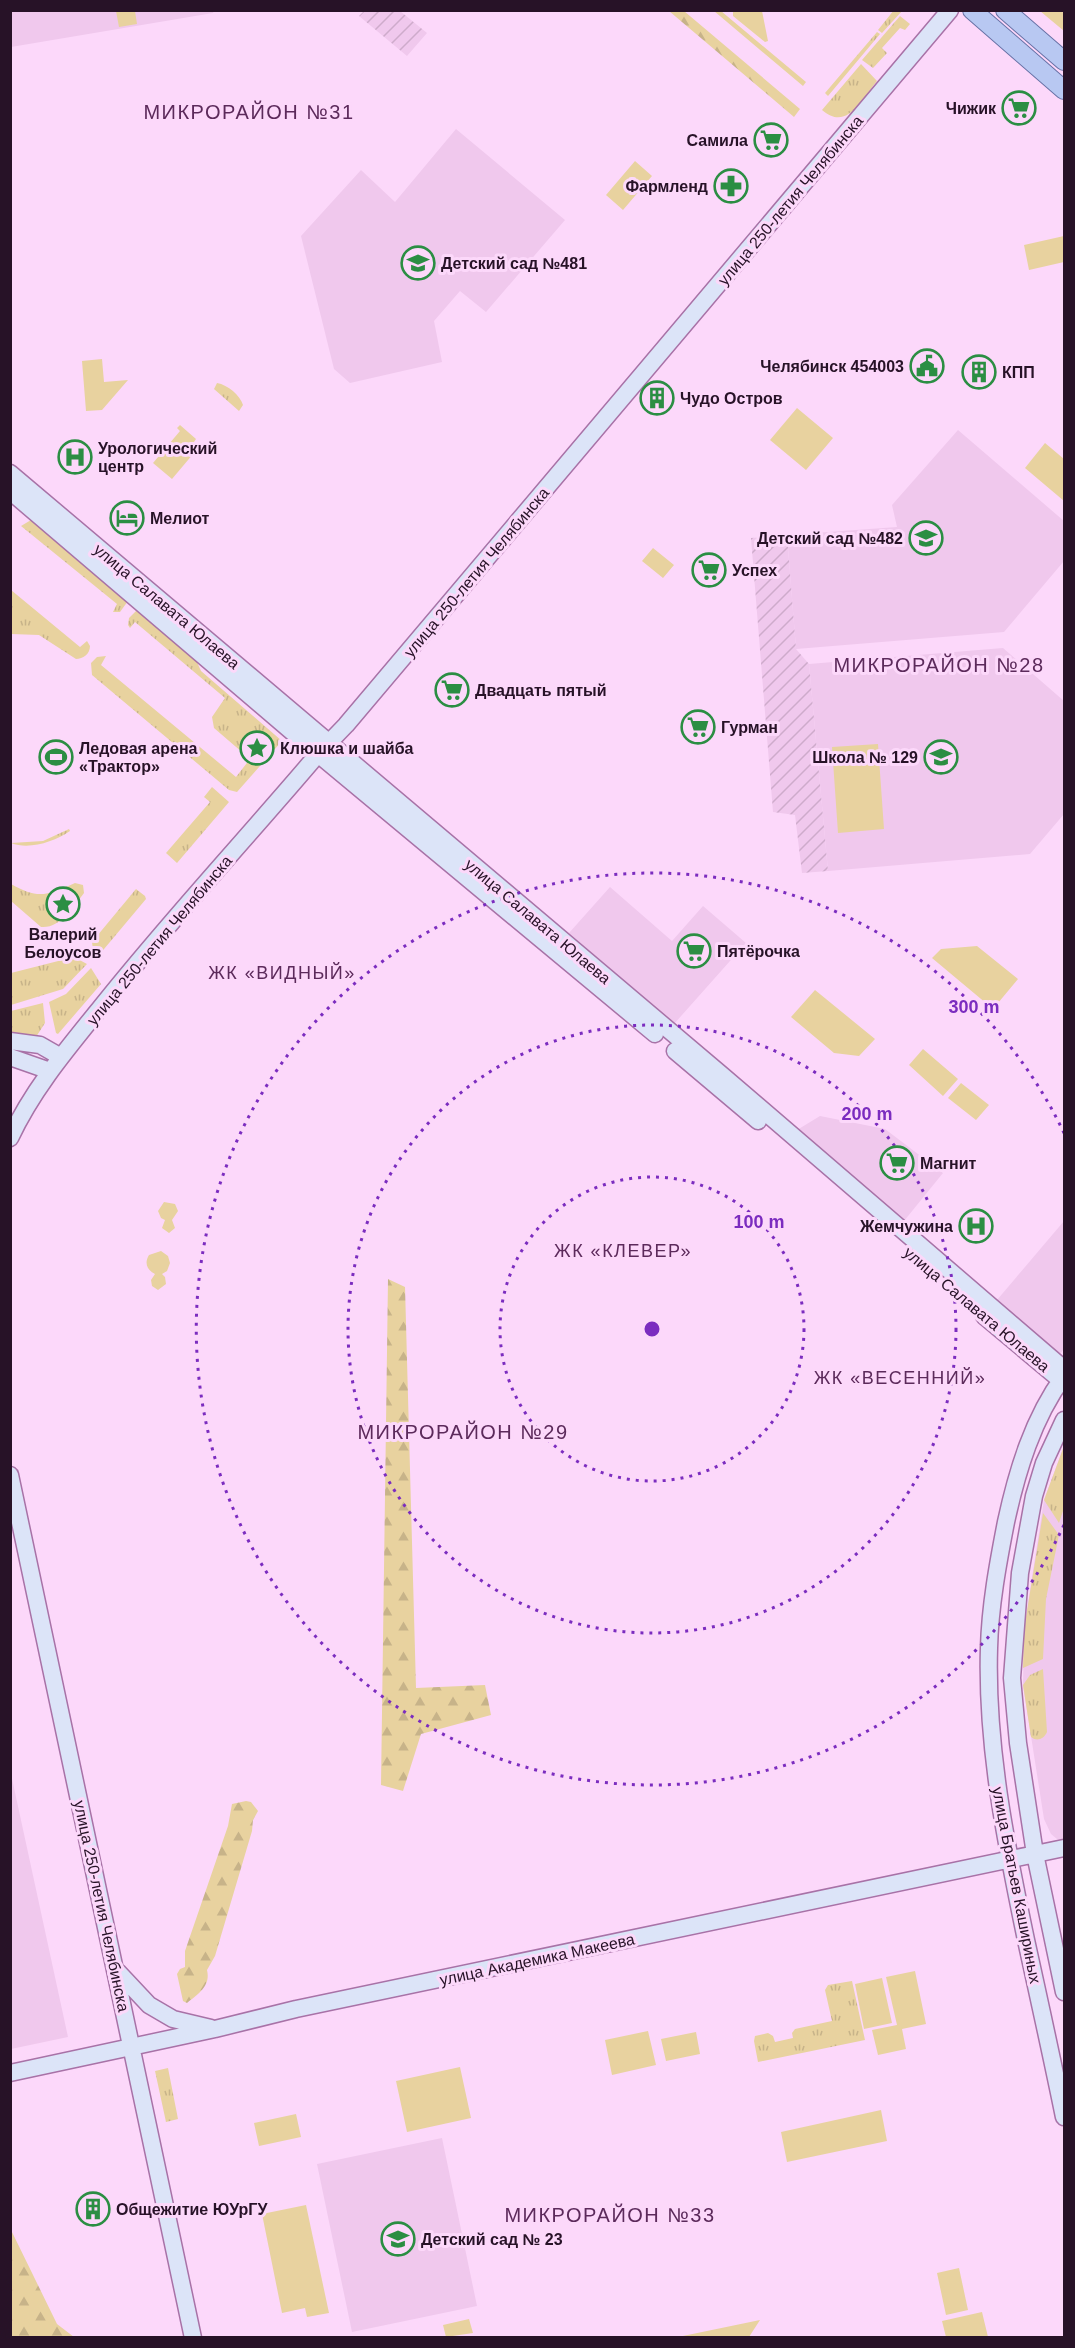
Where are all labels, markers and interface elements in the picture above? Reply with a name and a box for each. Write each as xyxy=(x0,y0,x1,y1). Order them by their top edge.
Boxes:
supermarket icon: Чижик xyxy=(1001,90,1037,126)
district label: МИКРОРАЙОН №31 xyxy=(143,100,355,123)
place label: Чижик xyxy=(946,100,997,117)
street label: улица 250-летия Челябинска xyxy=(715,112,866,288)
supermarket icon: Самила xyxy=(753,122,789,158)
place label: Самила xyxy=(687,132,748,149)
pharmacy icon: Фармленд xyxy=(713,168,749,204)
place label: Фармленд xyxy=(625,178,708,195)
school or university icon: Детский сад №481 xyxy=(400,245,436,281)
place label: Детский сад №481 xyxy=(441,255,587,272)
public building icon: Челябинск 454003 xyxy=(909,348,945,384)
building icon: КПП xyxy=(961,354,997,390)
place label: Челябинск 454003 xyxy=(760,358,904,375)
place label: КПП xyxy=(1002,364,1035,381)
building icon: Чудо Остров xyxy=(639,380,675,416)
place label: Чудо Остров xyxy=(680,390,783,407)
hospital icon: Урологический центр xyxy=(57,439,93,475)
place label: Урологический центр xyxy=(98,440,217,475)
street label: улица 250-летия Челябинска xyxy=(401,484,552,660)
hotel icon: Мелиот xyxy=(109,500,145,536)
place label: Мелиот xyxy=(150,510,210,527)
school or university icon: Детский сад №482 xyxy=(908,520,944,556)
place label: Детский сад №482 xyxy=(757,530,903,547)
street label: улица Салавата Юлаева xyxy=(91,541,243,672)
supermarket icon: Успех xyxy=(691,552,727,588)
place label: Успех xyxy=(732,562,777,579)
district label: МИКРОРАЙОН №28 xyxy=(833,653,1045,676)
supermarket icon: Двадцать пятый xyxy=(434,672,470,708)
place label: Двадцать пятый xyxy=(475,682,606,699)
supermarket icon: Гурман xyxy=(680,709,716,745)
place label: Гурман xyxy=(721,719,778,736)
place icon: Клюшка и шайба xyxy=(239,730,275,766)
sports icon: Ледовая арена «Трактор» xyxy=(38,739,74,775)
school or university icon: Школа № 129 xyxy=(923,739,959,775)
place label: Ледовая арена «Трактор» xyxy=(79,740,198,775)
place label: Клюшка и шайба xyxy=(280,740,414,757)
place label: Школа № 129 xyxy=(812,749,918,766)
street label: улица 250-летия Челябинска xyxy=(84,852,235,1028)
street label: улица Салавата Юлаева xyxy=(462,856,614,987)
place icon: Валерий Белоусов xyxy=(45,886,81,922)
place label: Валерий Белоусов xyxy=(25,926,102,961)
supermarket icon: Пятёрочка xyxy=(676,933,712,969)
place label: Пятёрочка xyxy=(717,943,800,960)
district label: ЖК «ВИДНЫЙ» xyxy=(208,962,356,983)
text: 300 m xyxy=(948,997,1000,1017)
text: 200 m xyxy=(841,1104,893,1124)
supermarket icon: Магнит xyxy=(879,1145,915,1181)
place label: Магнит xyxy=(920,1155,977,1172)
hospital icon: Жемчужина xyxy=(958,1208,994,1244)
text: 100 m xyxy=(733,1212,785,1232)
place label: Жемчужина xyxy=(859,1218,953,1235)
district label: ЖК «КЛЕВЕР» xyxy=(554,1241,692,1261)
street label: улица Салавата Юлаева xyxy=(901,1244,1053,1375)
centre of rings xyxy=(642,1319,662,1339)
district label: ЖК «ВЕСЕННИЙ» xyxy=(814,1367,986,1388)
district label: МИКРОРАЙОН №29 xyxy=(357,1420,569,1443)
street label: улица Братьев Кашириных xyxy=(989,1785,1044,1985)
street label: улица 250-летия Челябинска xyxy=(71,1799,132,2013)
street label: улица Академика Макеева xyxy=(438,1930,636,1988)
building icon: Общежитие ЮУрГУ xyxy=(75,2191,111,2227)
place label: Общежитие ЮУрГУ xyxy=(116,2201,268,2218)
district label: МИКРОРАЙОН №33 xyxy=(504,2203,716,2226)
school or university icon: Детский сад № 23 xyxy=(380,2221,416,2257)
place label: Детский сад № 23 xyxy=(421,2231,563,2248)

